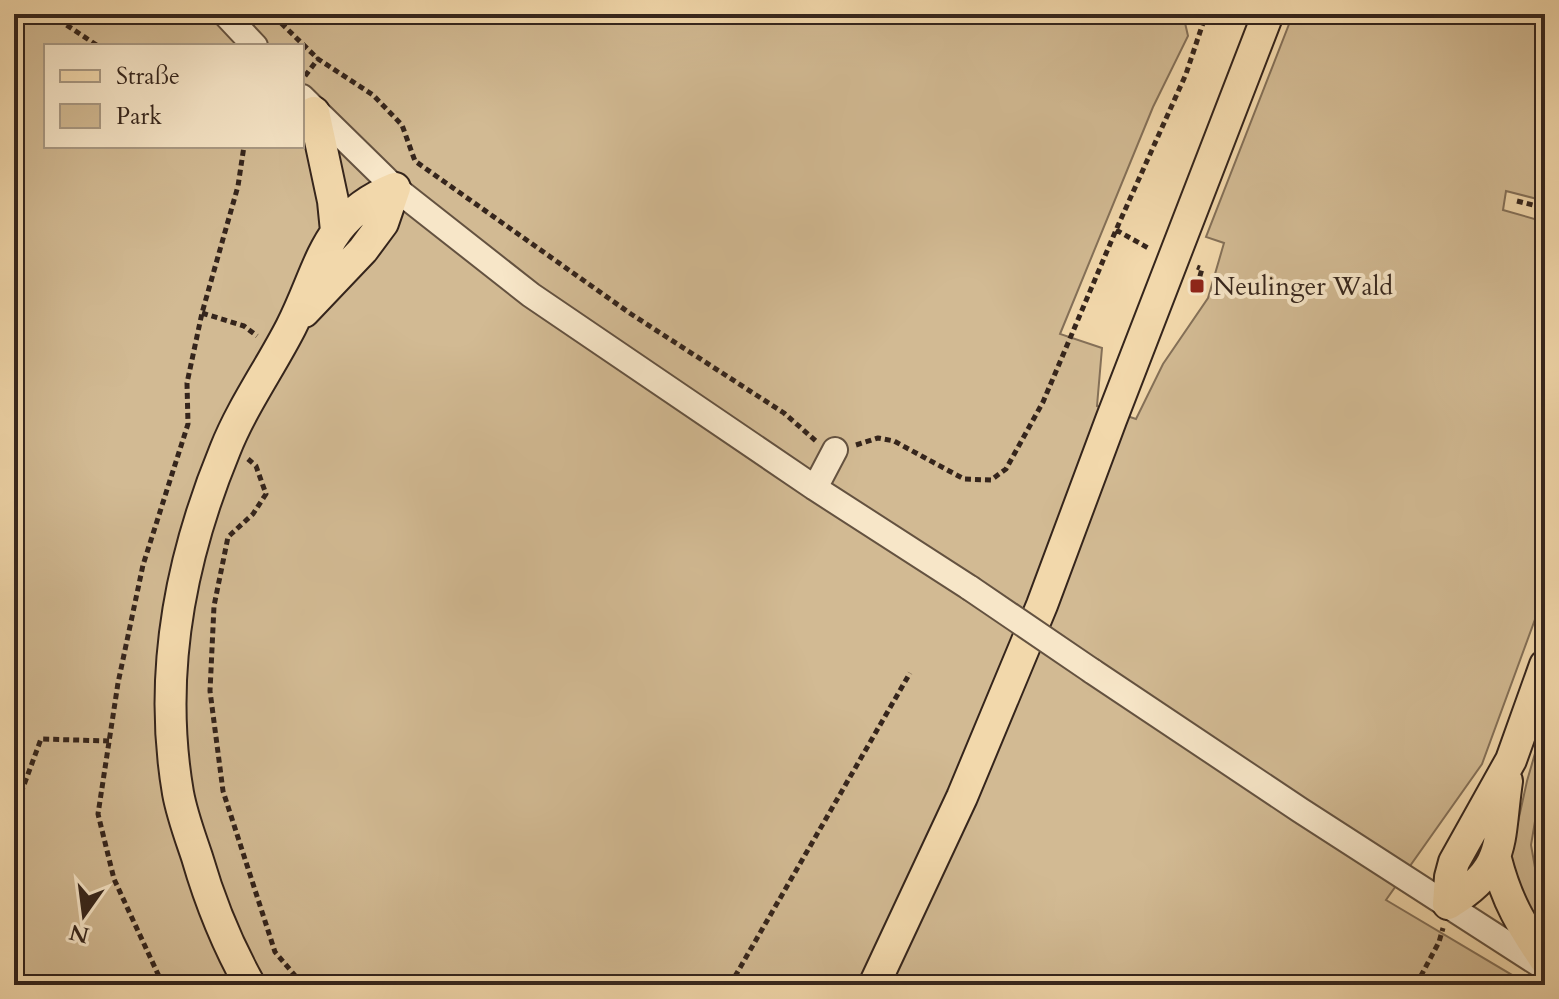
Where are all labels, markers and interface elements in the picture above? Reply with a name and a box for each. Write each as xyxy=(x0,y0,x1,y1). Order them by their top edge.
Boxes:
legend xyxy=(44,44,304,148)
text: Straße xyxy=(116,60,180,93)
text: Park xyxy=(116,100,162,133)
place label: Neulinger Wald xyxy=(1213,269,1393,304)
marker: Neulinger Wald xyxy=(1188,277,1206,295)
north arrow xyxy=(44,875,124,955)
text: N xyxy=(67,917,92,950)

